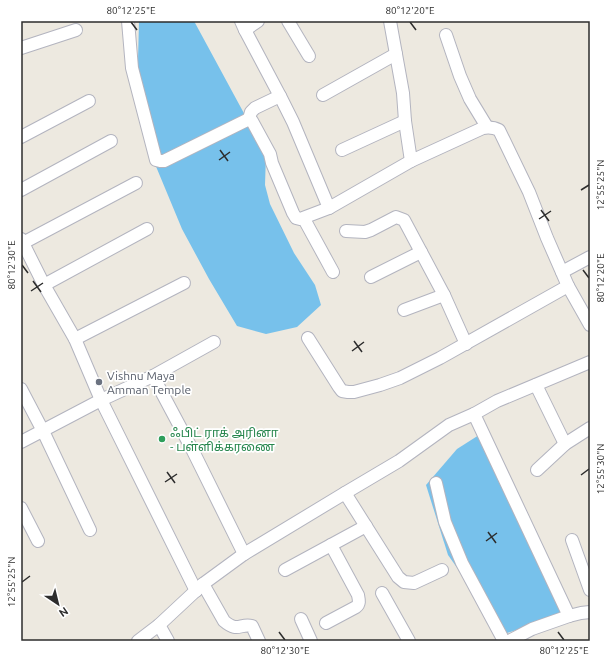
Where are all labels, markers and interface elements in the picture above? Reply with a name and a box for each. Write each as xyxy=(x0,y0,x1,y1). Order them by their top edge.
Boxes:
text: 80°12'25"E xyxy=(106,5,156,16)
text: 80°12'20"E xyxy=(385,5,435,16)
text: 12°55'25"N xyxy=(595,160,606,210)
text: 80°12'30"E xyxy=(6,240,17,290)
text: 80°12'20"E xyxy=(595,253,606,303)
place label: Vishnu Maya Amman Temple xyxy=(107,369,191,396)
marker: Vishnu Maya Amman Temple xyxy=(94,377,104,387)
place label: ஃபிட் ராக் அரினா - பள்ளிக்கரணை xyxy=(170,426,279,454)
marker: ஃபிட் ராக் அரினா - பள்ளிக்கரணை xyxy=(157,434,167,444)
text: 12°55'30"N xyxy=(595,444,606,494)
text: 12°55'25"N xyxy=(6,557,17,607)
north arrow xyxy=(38,584,78,624)
text: N xyxy=(57,605,71,619)
text: 80°12'30"E xyxy=(260,645,310,656)
text: 80°12'25"E xyxy=(539,645,589,656)

